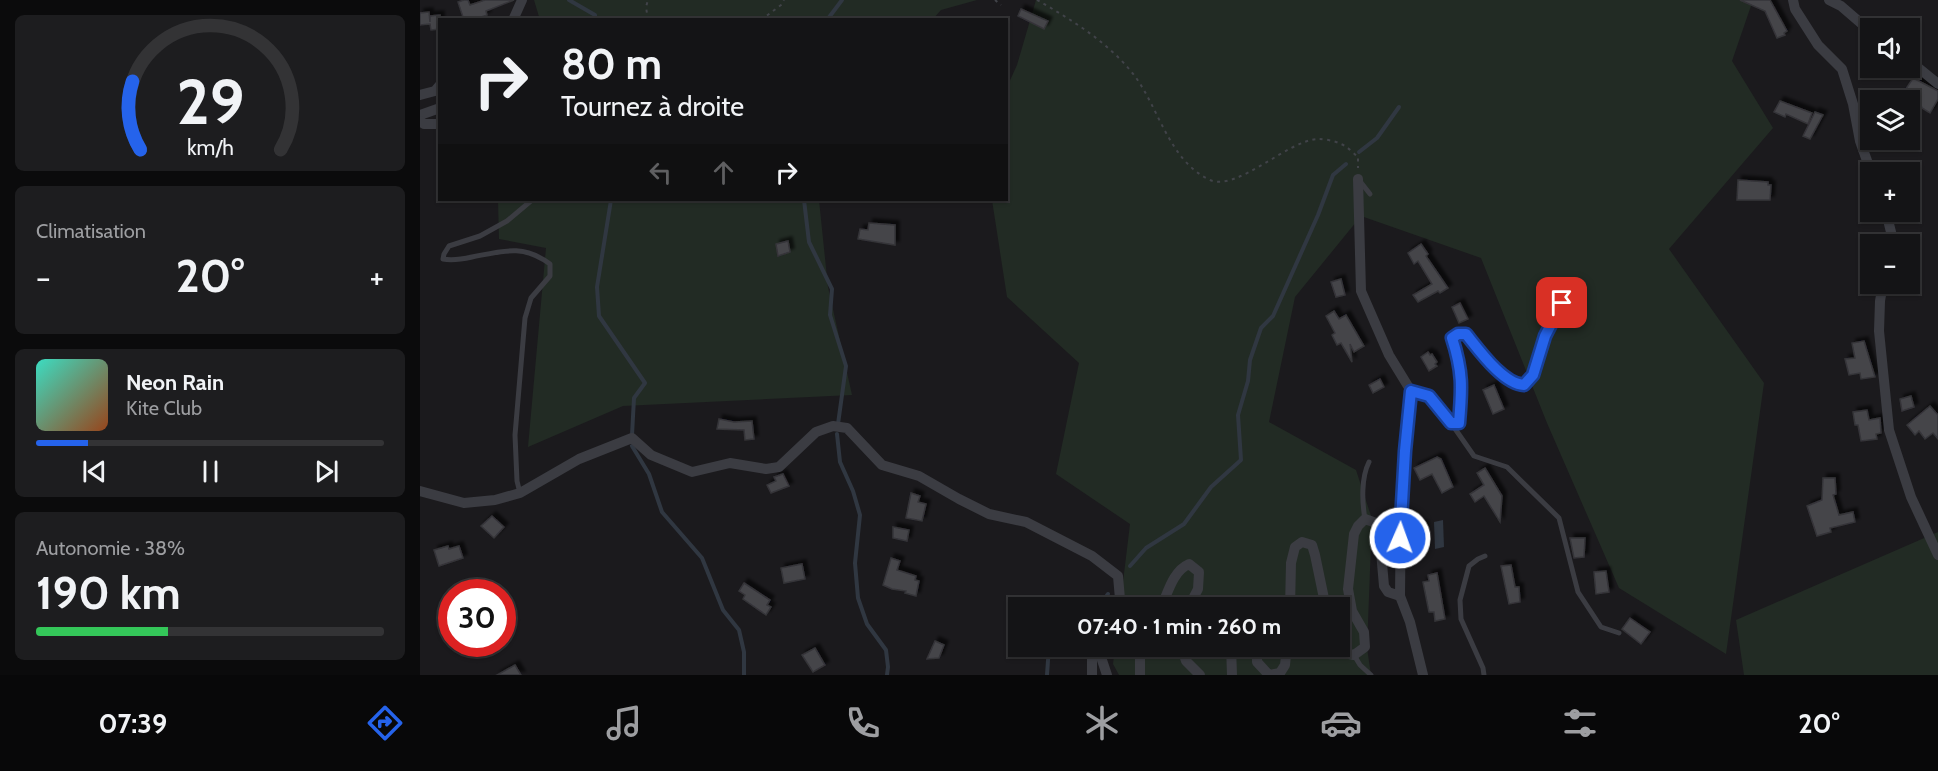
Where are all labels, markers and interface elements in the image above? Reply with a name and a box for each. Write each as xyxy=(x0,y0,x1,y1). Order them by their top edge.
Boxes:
map controls xyxy=(1860,18,1920,294)
button: sound xyxy=(1860,18,1920,78)
text: 80 m xyxy=(561,38,662,90)
icon: right xyxy=(462,42,540,120)
text: 29 xyxy=(176,64,244,140)
text: Tournez à droite xyxy=(561,90,744,123)
button: layers xyxy=(1860,90,1920,150)
text: km/h xyxy=(187,134,233,160)
icon: left xyxy=(644,156,677,189)
icon: ahead xyxy=(707,156,740,189)
icon: right xyxy=(770,156,803,189)
button: + xyxy=(1860,162,1920,222)
text: Climatisation xyxy=(36,219,146,243)
button: − xyxy=(1860,234,1920,294)
text: 20° xyxy=(176,249,244,303)
text: − xyxy=(36,257,51,297)
text: + xyxy=(369,257,384,297)
pin xyxy=(1536,277,1587,328)
icon: arrive xyxy=(1545,286,1578,319)
text: Neon Rain xyxy=(126,369,224,396)
text: Kite Club xyxy=(126,396,202,420)
icon: previous xyxy=(78,455,111,488)
icon: pause xyxy=(194,455,227,488)
icon: next xyxy=(310,455,343,488)
position arrow xyxy=(1368,506,1432,570)
text: Autonomie · 38% xyxy=(36,536,185,560)
text: 190 km xyxy=(36,566,181,620)
speed limit sign: 30 xyxy=(438,579,516,657)
text: 07:40 · 1 min · 260 m xyxy=(1077,613,1281,640)
icon: directions xyxy=(364,702,406,744)
icon: music xyxy=(603,702,645,744)
icon: phone xyxy=(842,702,884,744)
icon: climate xyxy=(1081,702,1123,744)
icon: car xyxy=(1320,702,1362,744)
icon: filters xyxy=(1559,702,1601,744)
text: 07:39 xyxy=(99,707,167,740)
text: 20° xyxy=(1798,707,1839,740)

